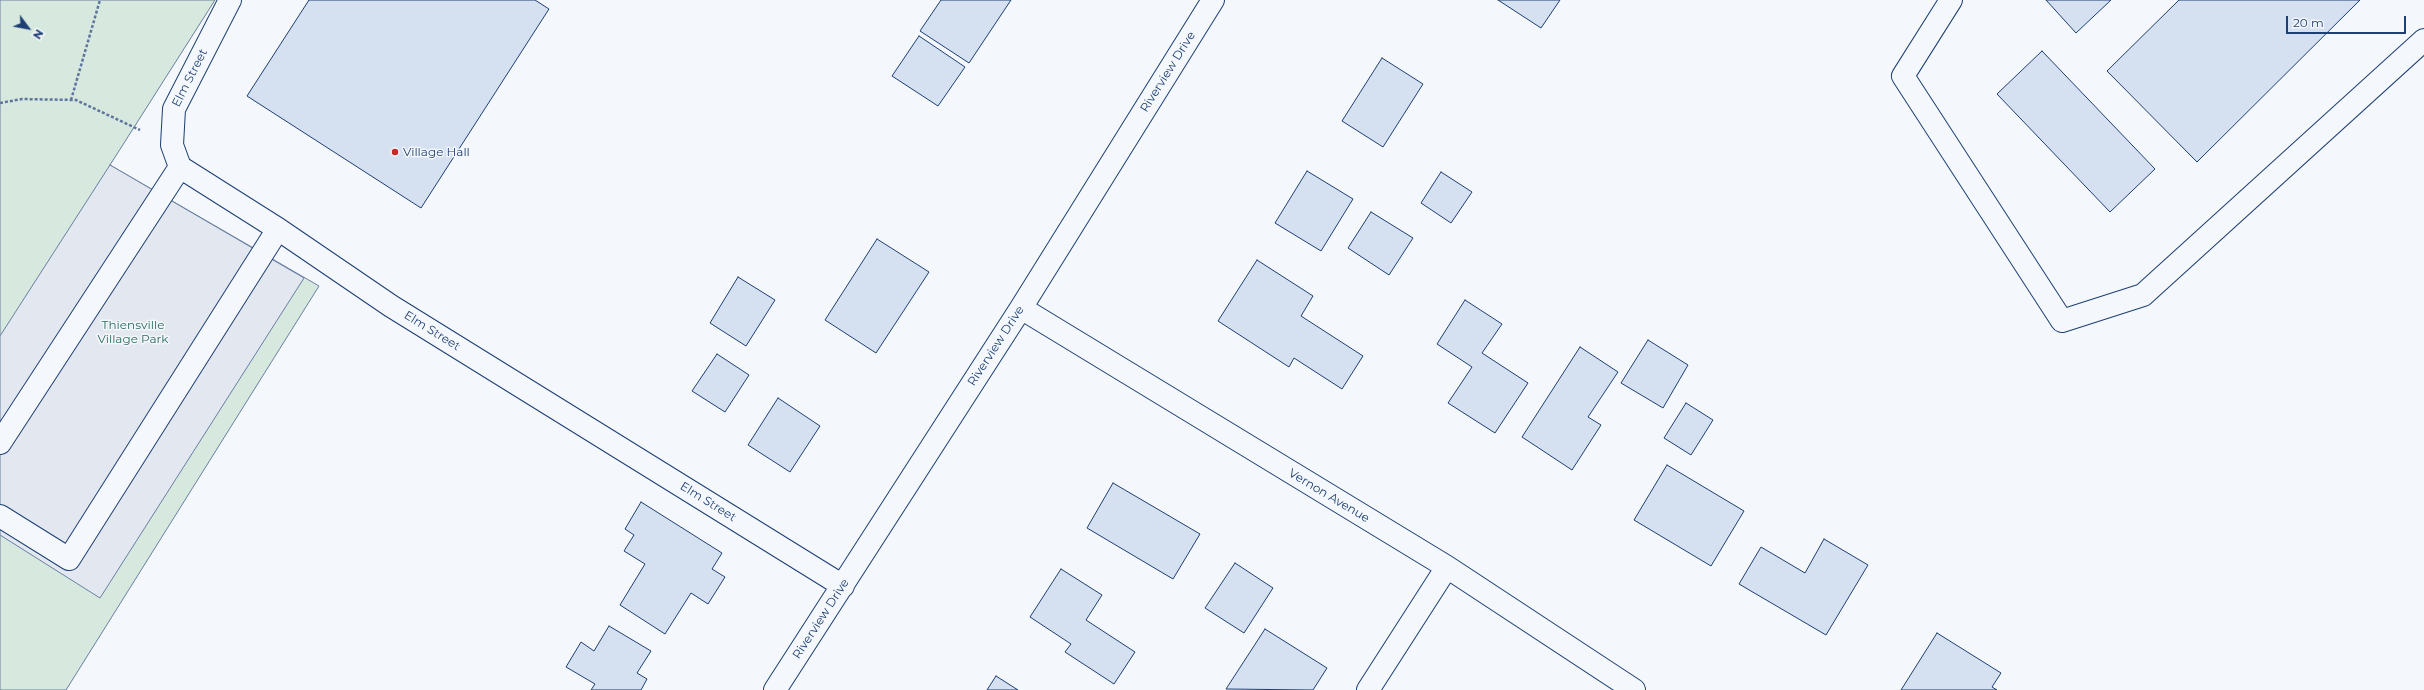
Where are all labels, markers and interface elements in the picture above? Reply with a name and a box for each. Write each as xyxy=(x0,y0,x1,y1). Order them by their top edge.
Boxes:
north arrow xyxy=(8,8,48,48)
scale bar xyxy=(2288,8,2408,34)
text: 20 m xyxy=(2293,15,2324,30)
text: N xyxy=(30,27,46,42)
street label: Riverview Drive xyxy=(1137,29,1199,115)
street label: Elm Street xyxy=(169,46,211,110)
place label: Village Hall xyxy=(403,145,470,159)
marker: Village Hall xyxy=(390,147,400,157)
street label: Riverview Drive xyxy=(965,303,1027,389)
street label: Elm Street xyxy=(401,308,463,354)
park label: Thiensville Village Park xyxy=(98,318,168,346)
street label: Vernon Avenue xyxy=(1286,466,1372,526)
street label: Elm Street xyxy=(677,479,739,525)
street label: Riverview Drive xyxy=(790,576,852,662)

